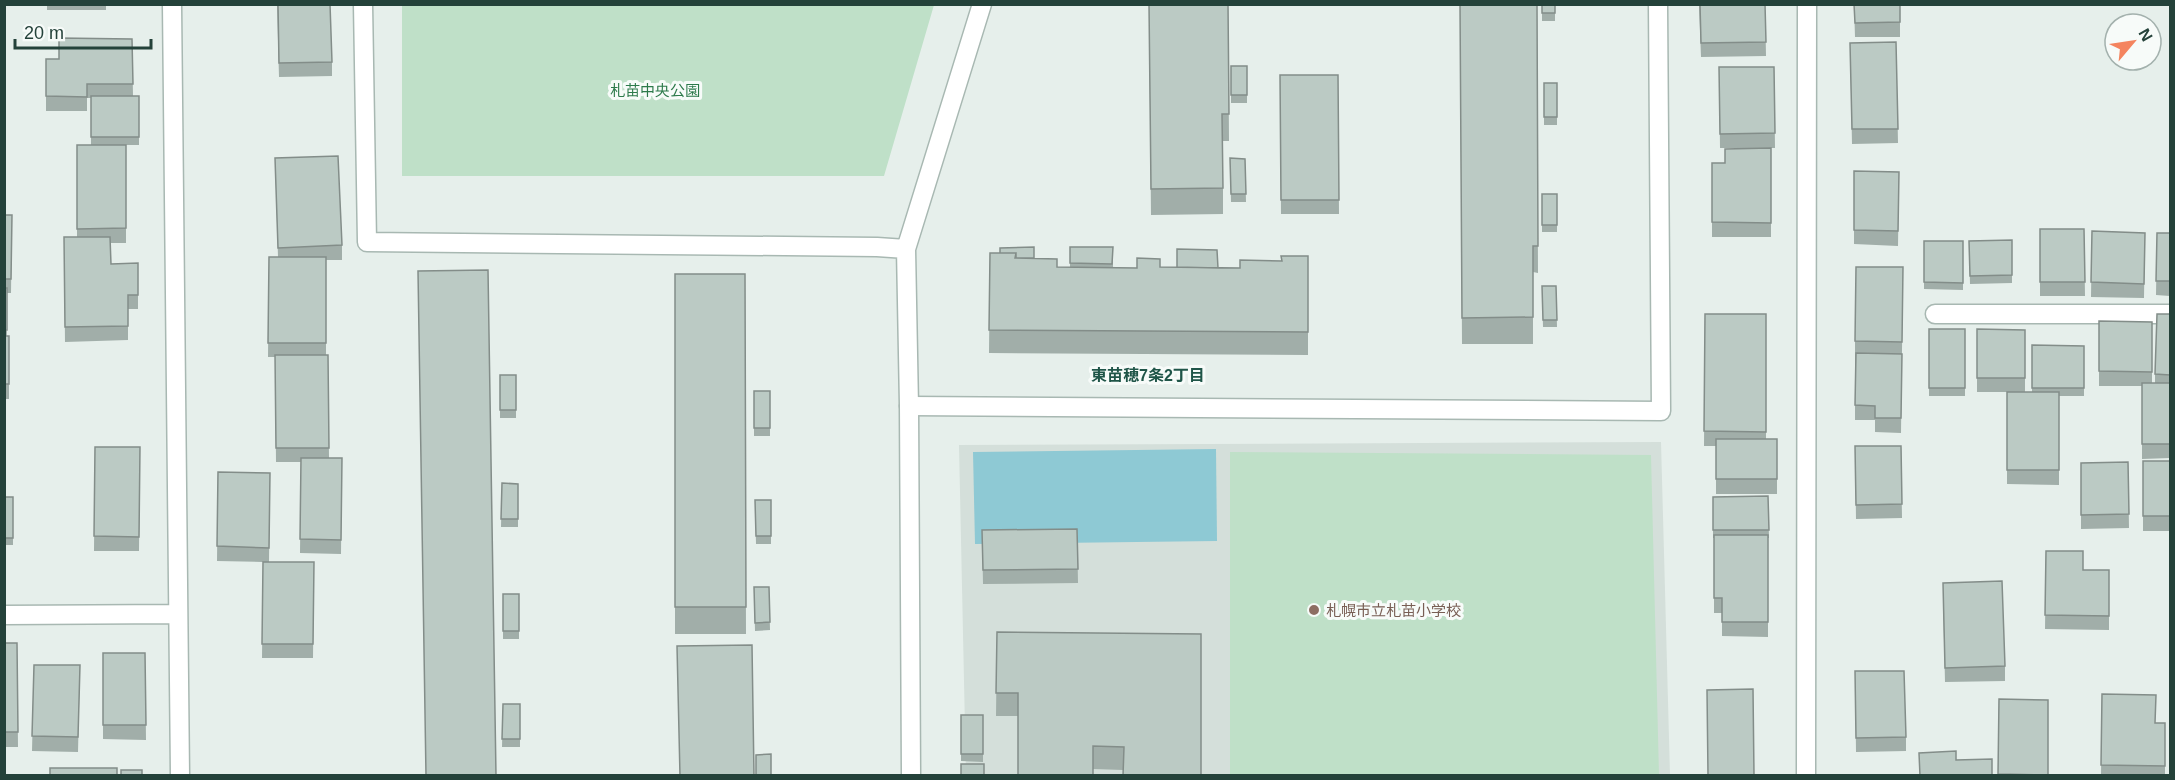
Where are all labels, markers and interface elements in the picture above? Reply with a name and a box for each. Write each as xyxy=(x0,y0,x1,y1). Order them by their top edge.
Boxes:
scale bar xyxy=(15,12,152,50)
north arrow xyxy=(2103,12,2163,72)
text: 20 m xyxy=(24,23,64,43)
text: N xyxy=(2135,26,2156,44)
park label: 札苗中央公園 xyxy=(610,82,700,99)
district label: 東苗穂7条2丁目 xyxy=(1091,367,1205,384)
place label: 札幌市立札苗小学校 xyxy=(1326,602,1461,619)
marker: 札幌市立札苗小学校 xyxy=(1307,603,1321,617)

